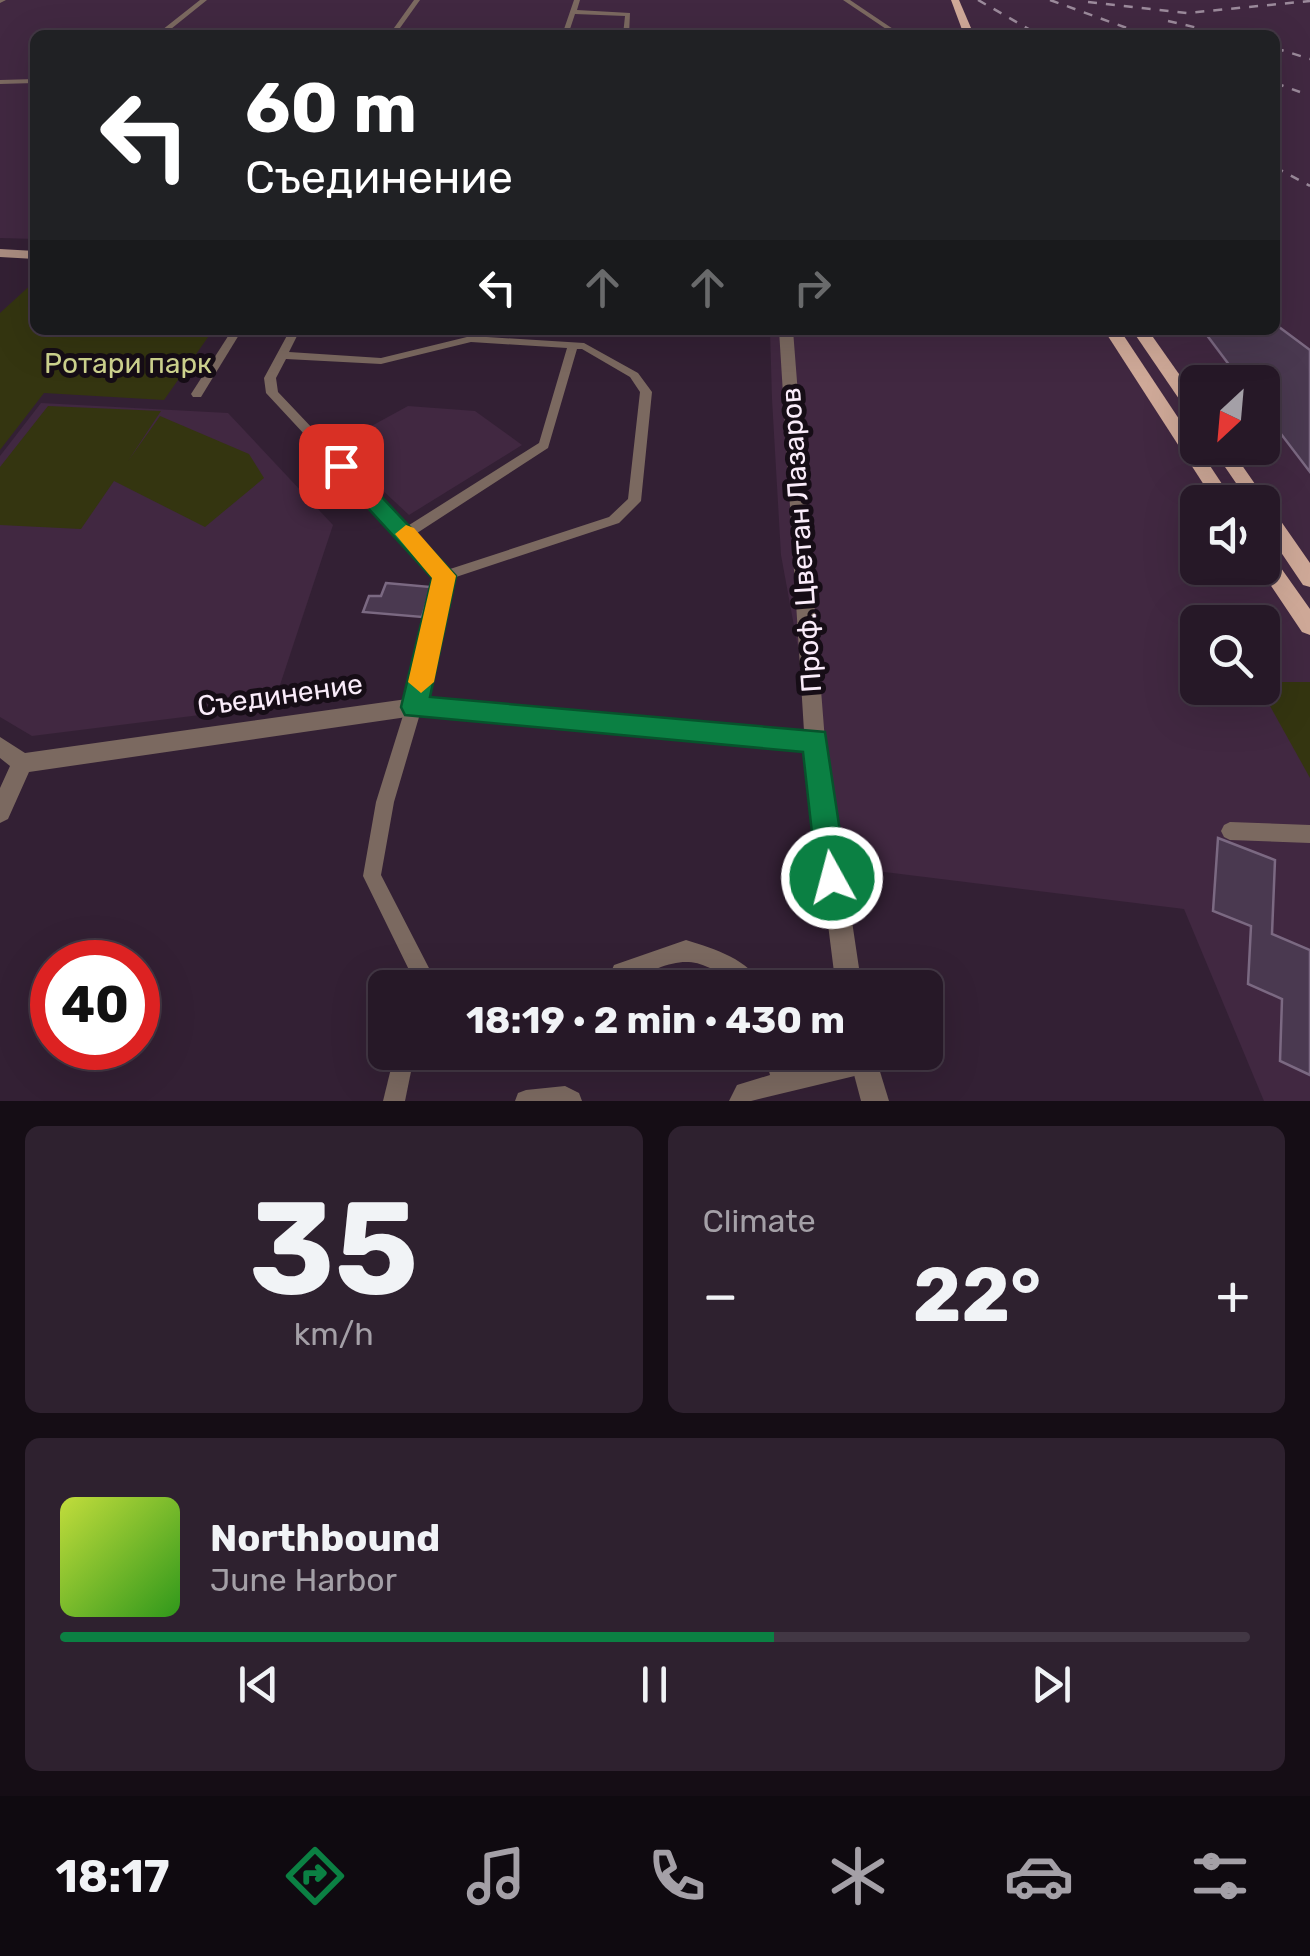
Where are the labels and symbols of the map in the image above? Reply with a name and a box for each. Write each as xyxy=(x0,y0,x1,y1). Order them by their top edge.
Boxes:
park label: Ротари парк xyxy=(44,347,212,380)
north arrow xyxy=(1180,365,1280,465)
street label: Проф. Цветан Лазаров xyxy=(774,386,828,694)
pin xyxy=(299,424,384,509)
street label: Съединение xyxy=(195,667,365,723)
position arrow xyxy=(780,826,884,930)
speed limit sign: 40 xyxy=(30,940,160,1070)

